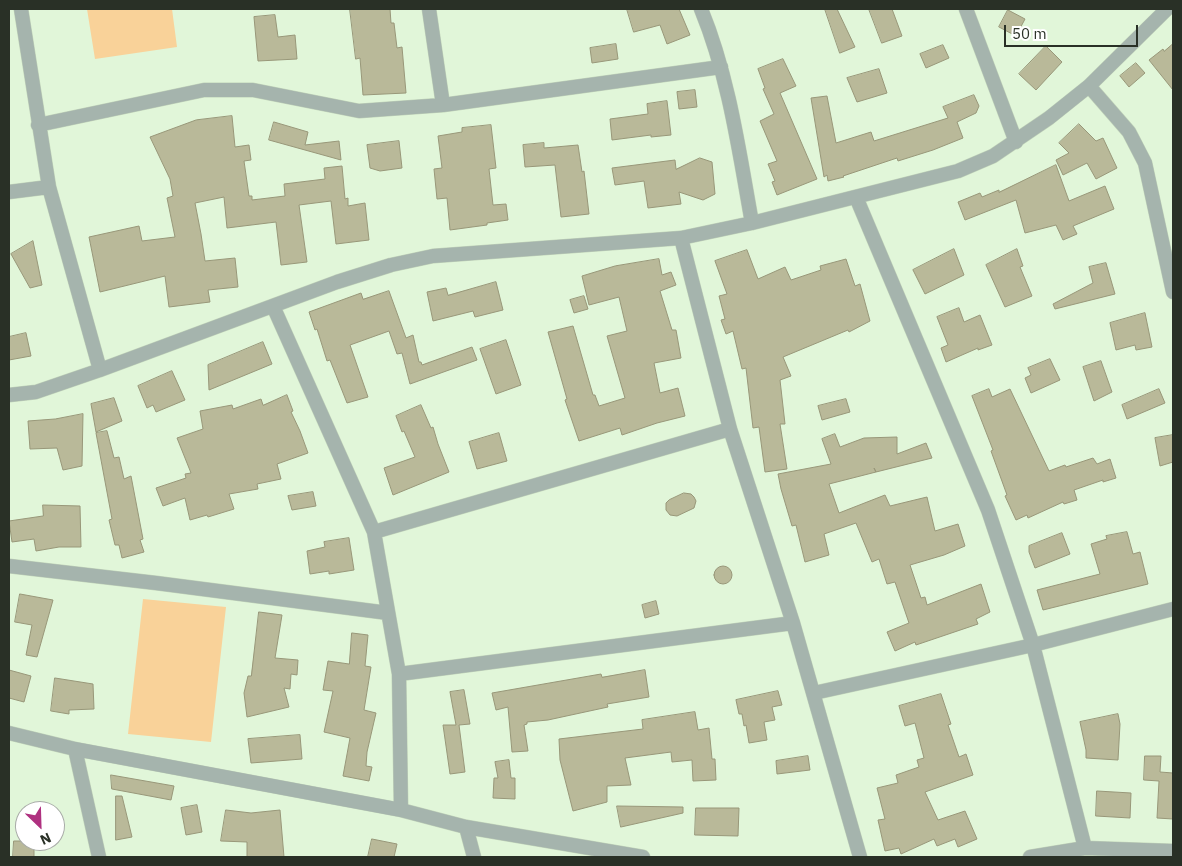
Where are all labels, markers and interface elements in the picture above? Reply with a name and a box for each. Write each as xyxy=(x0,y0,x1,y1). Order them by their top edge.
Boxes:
scale bar xyxy=(1007,15,1141,47)
text: 50 m xyxy=(1012,24,1047,43)
north arrow xyxy=(15,801,65,851)
text: N xyxy=(37,829,54,849)

